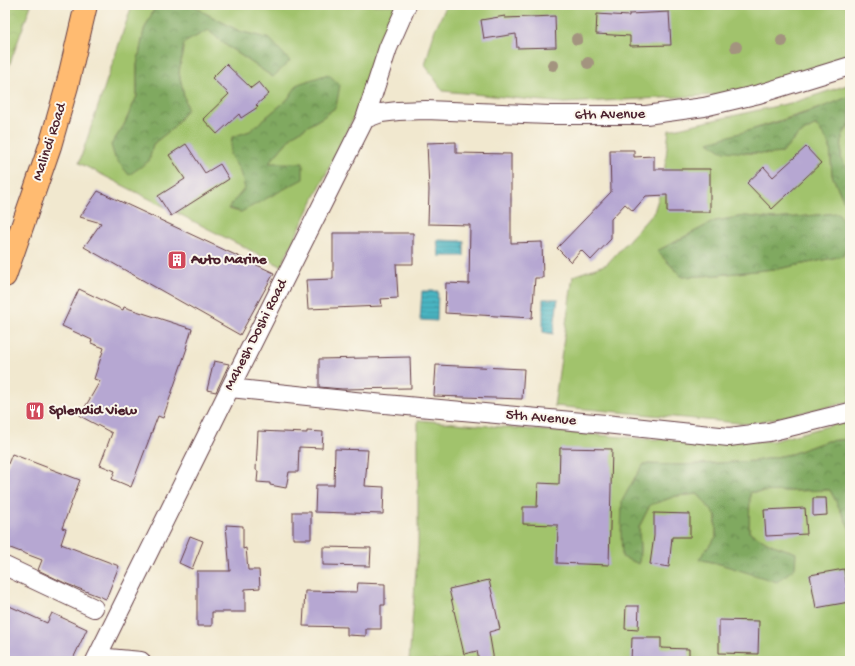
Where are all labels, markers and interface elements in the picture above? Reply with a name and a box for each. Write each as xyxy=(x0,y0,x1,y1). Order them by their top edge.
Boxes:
street label: Malindi Road xyxy=(29,100,71,183)
street label: 6th Avenue xyxy=(575,105,646,125)
building icon: Auto Marine xyxy=(166,249,188,271)
place label: Auto Marine xyxy=(190,251,268,269)
street label: Mahesh Doshi Road xyxy=(220,275,292,394)
restaurant icon: Splendid View xyxy=(24,400,46,422)
place label: Splendid View xyxy=(49,402,137,420)
street label: 5th Avenue xyxy=(505,406,577,430)

